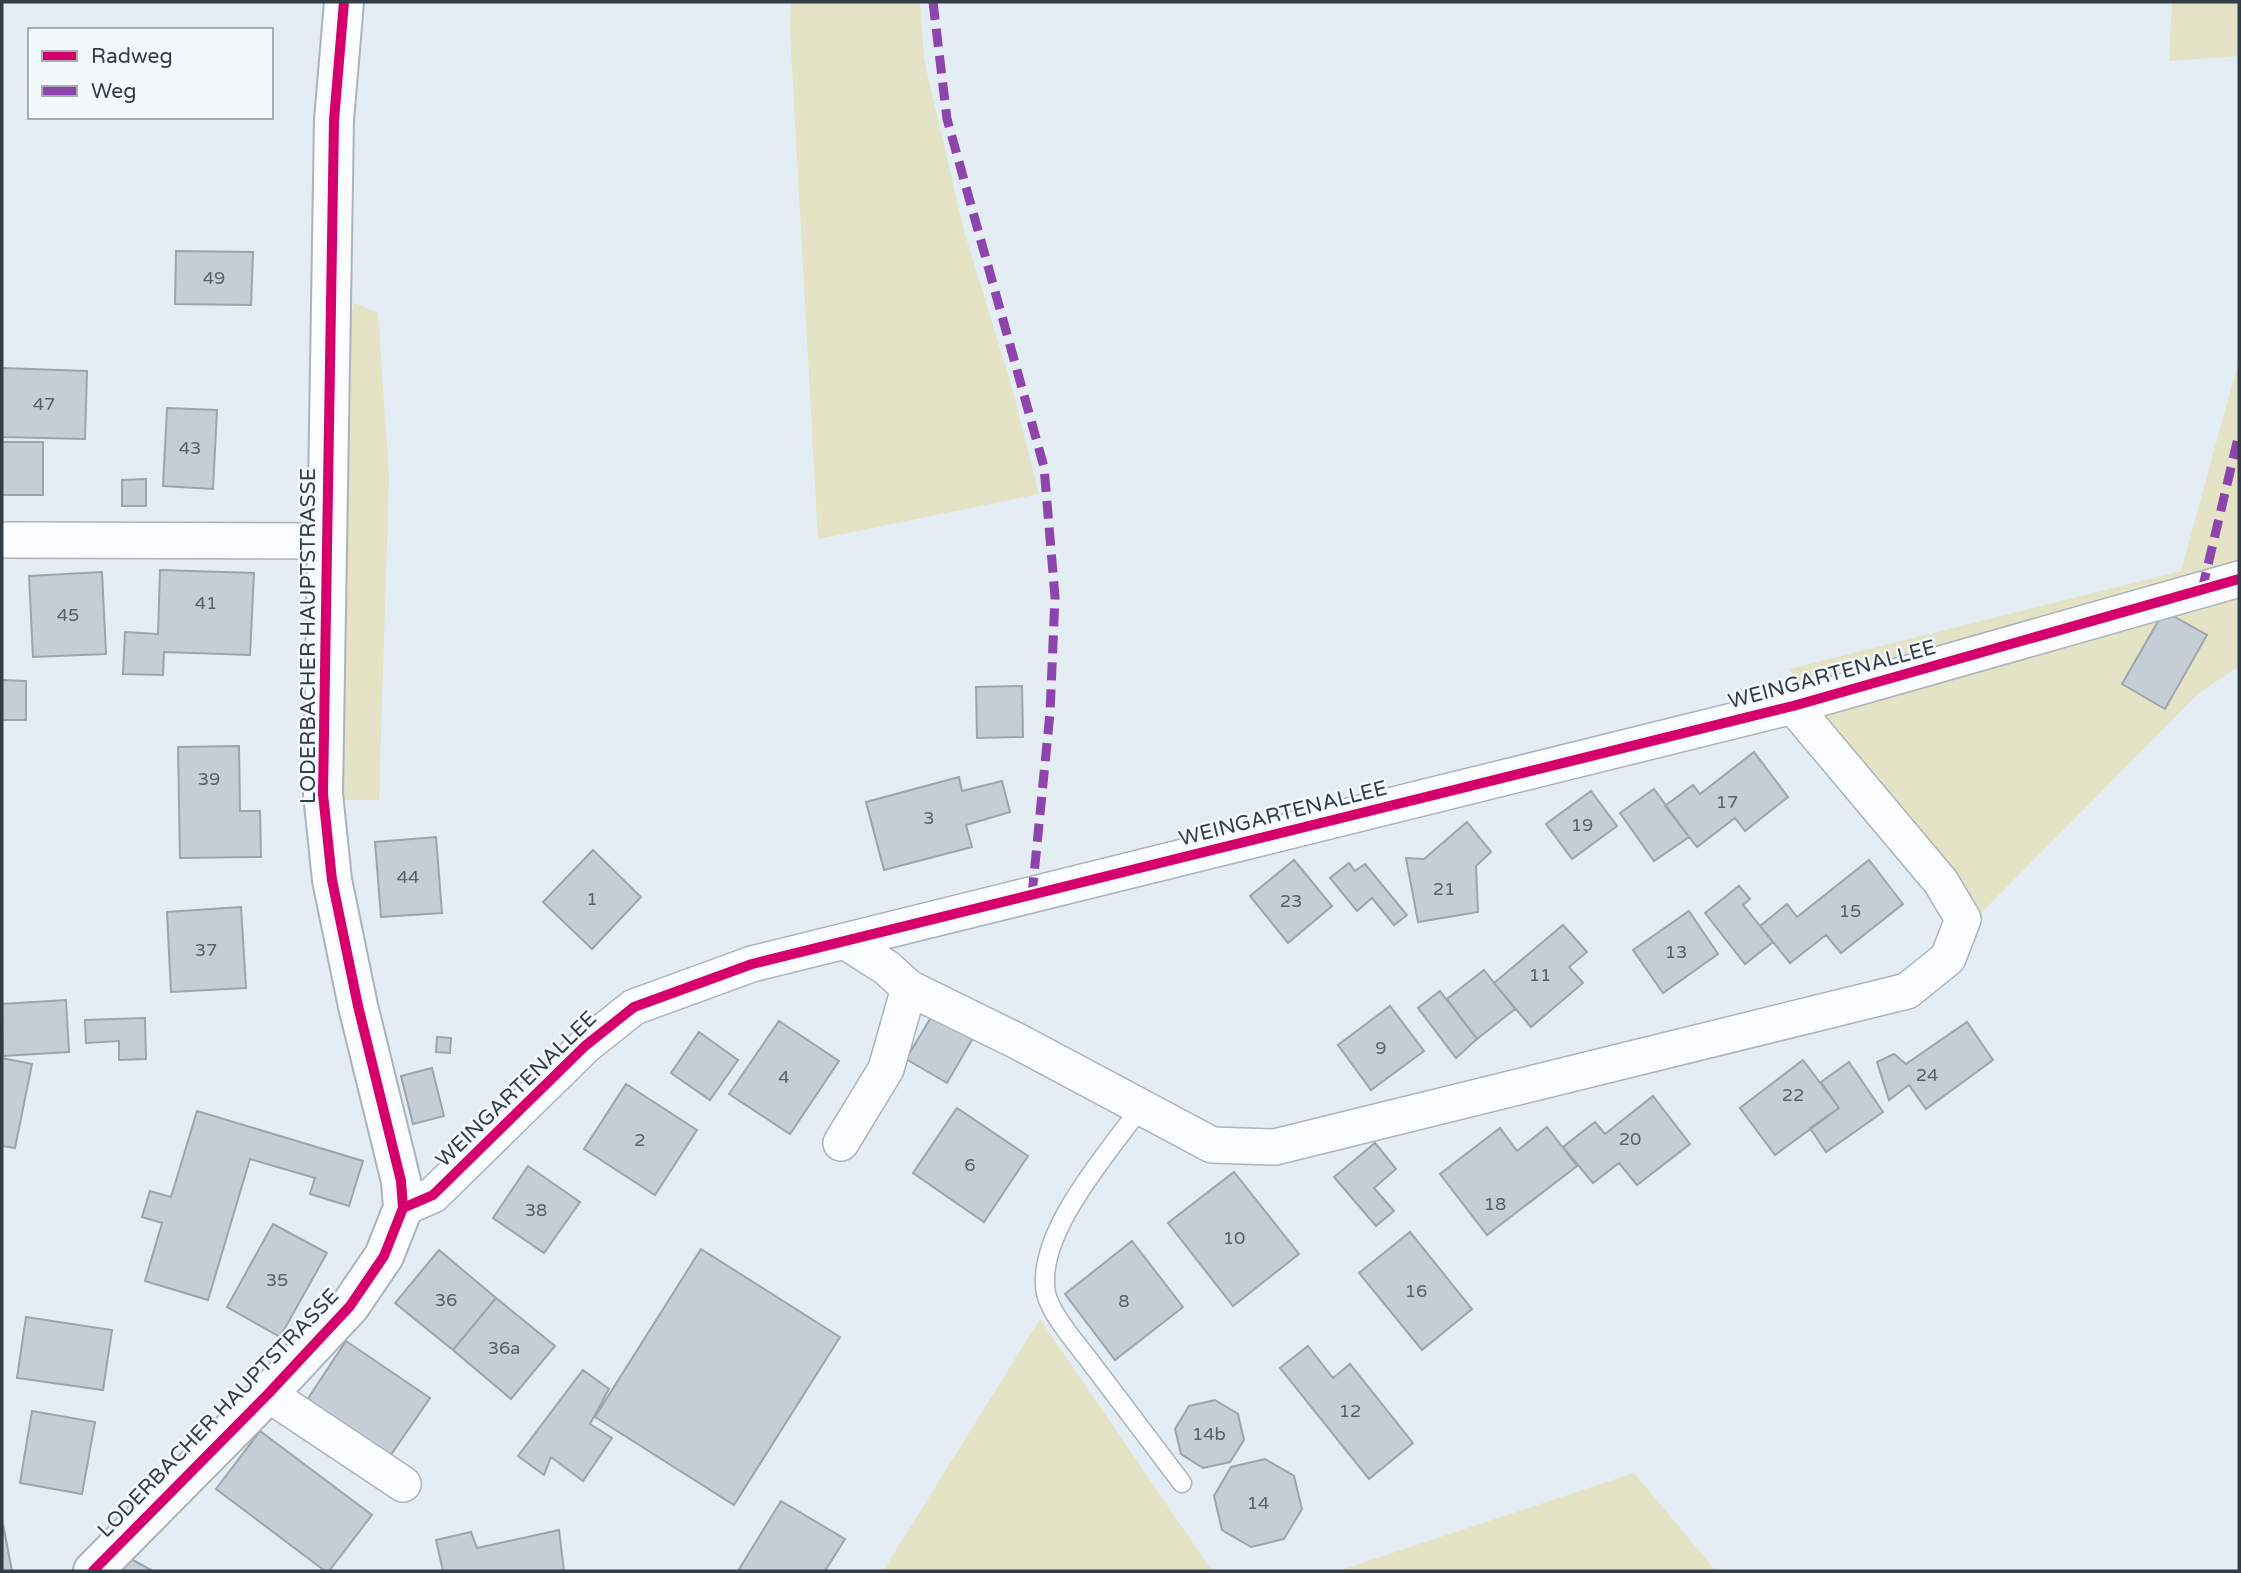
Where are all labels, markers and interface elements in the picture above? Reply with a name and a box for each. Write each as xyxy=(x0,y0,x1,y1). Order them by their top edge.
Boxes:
legend xyxy=(28,28,273,119)
text: Radweg xyxy=(91,44,173,69)
text: Weg xyxy=(91,79,136,104)
house number: 49 xyxy=(203,267,225,289)
house number: 47 xyxy=(33,393,55,415)
house number: 43 xyxy=(179,437,201,459)
street label: LODERBACHER HAUPTSTRASSE xyxy=(296,468,321,804)
house number: 41 xyxy=(195,592,217,614)
house number: 45 xyxy=(57,604,79,626)
street label: WEINGARTENALLEE xyxy=(1726,635,1939,714)
house number: 39 xyxy=(198,768,220,790)
street label: WEINGARTENALLEE xyxy=(1176,776,1390,851)
house number: 17 xyxy=(1716,791,1738,813)
house number: 3 xyxy=(923,807,935,829)
house number: 19 xyxy=(1571,814,1593,836)
house number: 44 xyxy=(397,866,419,888)
house number: 21 xyxy=(1433,878,1455,900)
house number: 1 xyxy=(586,888,598,910)
house number: 23 xyxy=(1280,890,1302,912)
house number: 15 xyxy=(1839,900,1861,922)
house number: 37 xyxy=(195,939,217,961)
house number: 13 xyxy=(1665,941,1687,963)
house number: 11 xyxy=(1529,964,1551,986)
street label: WEINGARTENALLEE xyxy=(431,1006,602,1173)
house number: 9 xyxy=(1375,1037,1387,1059)
house number: 24 xyxy=(1916,1064,1938,1086)
house number: 4 xyxy=(778,1066,790,1088)
house number: 22 xyxy=(1782,1084,1804,1106)
house number: 20 xyxy=(1619,1128,1641,1150)
house number: 2 xyxy=(634,1129,646,1151)
house number: 6 xyxy=(964,1154,976,1176)
house number: 18 xyxy=(1484,1193,1506,1215)
house number: 38 xyxy=(525,1199,547,1221)
house number: 10 xyxy=(1223,1227,1245,1249)
house number: 35 xyxy=(266,1269,288,1291)
house number: 16 xyxy=(1405,1280,1427,1302)
street label: LODERBACHER HAUPTSTRASSE xyxy=(93,1284,344,1543)
house number: 36 xyxy=(435,1289,457,1311)
house number: 8 xyxy=(1118,1290,1130,1312)
house number: 36a xyxy=(488,1337,520,1359)
house number: 12 xyxy=(1339,1400,1361,1422)
house number: 14b xyxy=(1192,1423,1226,1445)
house number: 14 xyxy=(1247,1492,1269,1514)

